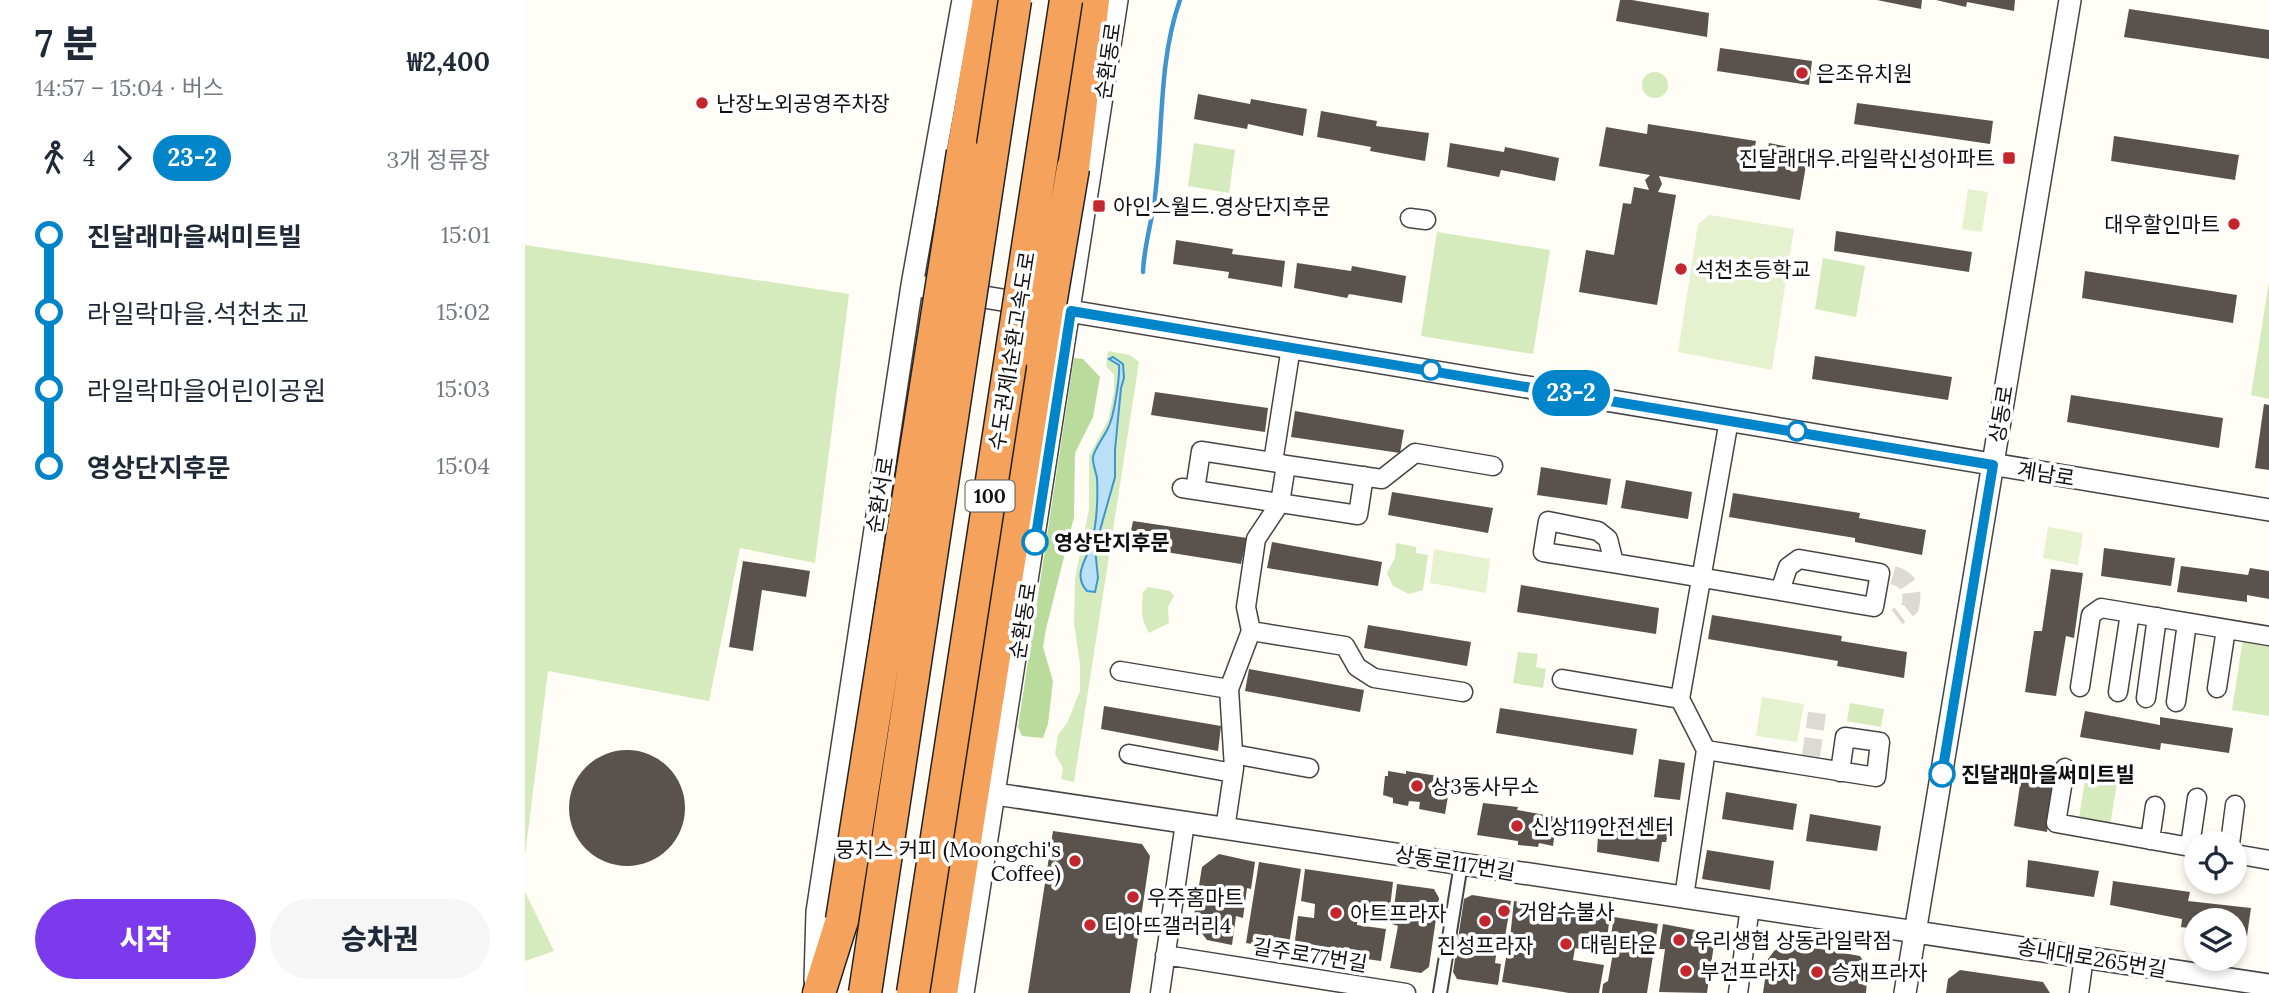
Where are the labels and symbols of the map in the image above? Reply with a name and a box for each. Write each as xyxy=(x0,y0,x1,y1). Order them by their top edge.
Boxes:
street label: 순환동로 xyxy=(1089,21,1127,101)
place label: 은조유치원 xyxy=(1816,60,1913,87)
marker: 은조유치원 xyxy=(1794,65,1810,81)
place label: 난장노외공영주차장 xyxy=(716,90,890,117)
marker: 난장노외공영주차장 xyxy=(694,95,710,111)
place label: 진달래대우.라일락신성아파트 xyxy=(1739,145,1995,172)
marker: 진달래대우.라일락신성아파트 xyxy=(2001,150,2017,166)
place label: 아인스월드.영상단지후문 xyxy=(1113,193,1331,220)
marker: 아인스월드.영상단지후문 xyxy=(1091,198,1107,214)
place label: 대우할인마트 xyxy=(2104,211,2220,238)
marker: 대우할인마트 xyxy=(2226,216,2242,232)
street label: 수도권제1순환고속도로 xyxy=(983,250,1041,452)
place label: 석천초등학교 xyxy=(1695,256,1811,283)
marker: 석천초등학교 xyxy=(1673,261,1689,277)
unlabelled marker xyxy=(1421,360,1441,380)
line badge: 23-2 xyxy=(1522,370,1620,416)
street label: 상동로 xyxy=(1983,383,2019,445)
unlabelled marker xyxy=(1787,421,1807,441)
street label: 순환서로 xyxy=(861,455,899,535)
street label: 계남로 xyxy=(2015,456,2077,492)
road number: 100 xyxy=(965,481,1015,512)
marker: 영상단지후문 xyxy=(1022,529,1048,555)
place label: 영상단지후문 xyxy=(1054,529,1170,556)
street label: 순환동로 xyxy=(1004,581,1042,661)
marker: 진달래마을써미트빌 xyxy=(1929,761,1955,787)
place label: 진달래마을써미트빌 xyxy=(1961,761,2135,788)
place label: 상3동사무소 xyxy=(1431,773,1539,800)
marker: 상3동사무소 xyxy=(1409,778,1425,794)
place label: 신상119안전센터 xyxy=(1531,813,1674,840)
marker: 신상119안전센터 xyxy=(1509,818,1525,834)
place label: 뭉치스 커피 (Moongchi's Coffee) xyxy=(835,836,1061,887)
street label: 상동로117번길 xyxy=(1393,840,1517,886)
marker: 뭉치스 커피 (Moongchi's Coffee) xyxy=(1067,853,1083,869)
place label: 우주홈마트 xyxy=(1147,884,1244,911)
marker: 우주홈마트 xyxy=(1125,889,1141,905)
place label: 거암수불사 xyxy=(1518,898,1615,925)
place label: 아트프라자 xyxy=(1350,900,1447,927)
marker: 거암수불사 xyxy=(1496,903,1512,919)
marker: 아트프라자 xyxy=(1328,905,1344,921)
place label: 디아뜨갤러리4 xyxy=(1104,912,1231,939)
marker: 진성프라자 xyxy=(1477,913,1493,929)
marker: 디아뜨갤러리4 xyxy=(1082,917,1098,933)
place label: 우리생협 상동라일락점 xyxy=(1693,927,1892,954)
place label: 대림타운 xyxy=(1580,931,1657,958)
place label: 진성프라자 xyxy=(1437,932,1533,959)
marker: 우리생협 상동라일락점 xyxy=(1671,932,1687,948)
street label: 길주로77번길 xyxy=(1251,933,1369,977)
street label: 송내대로265번길 xyxy=(2015,933,2169,983)
marker: 대림타운 xyxy=(1558,936,1574,952)
place label: 부건프라자 xyxy=(1700,958,1797,985)
place label: 승재프라자 xyxy=(1831,959,1928,986)
marker: 부건프라자 xyxy=(1678,963,1694,979)
marker: 승재프라자 xyxy=(1809,964,1825,980)

